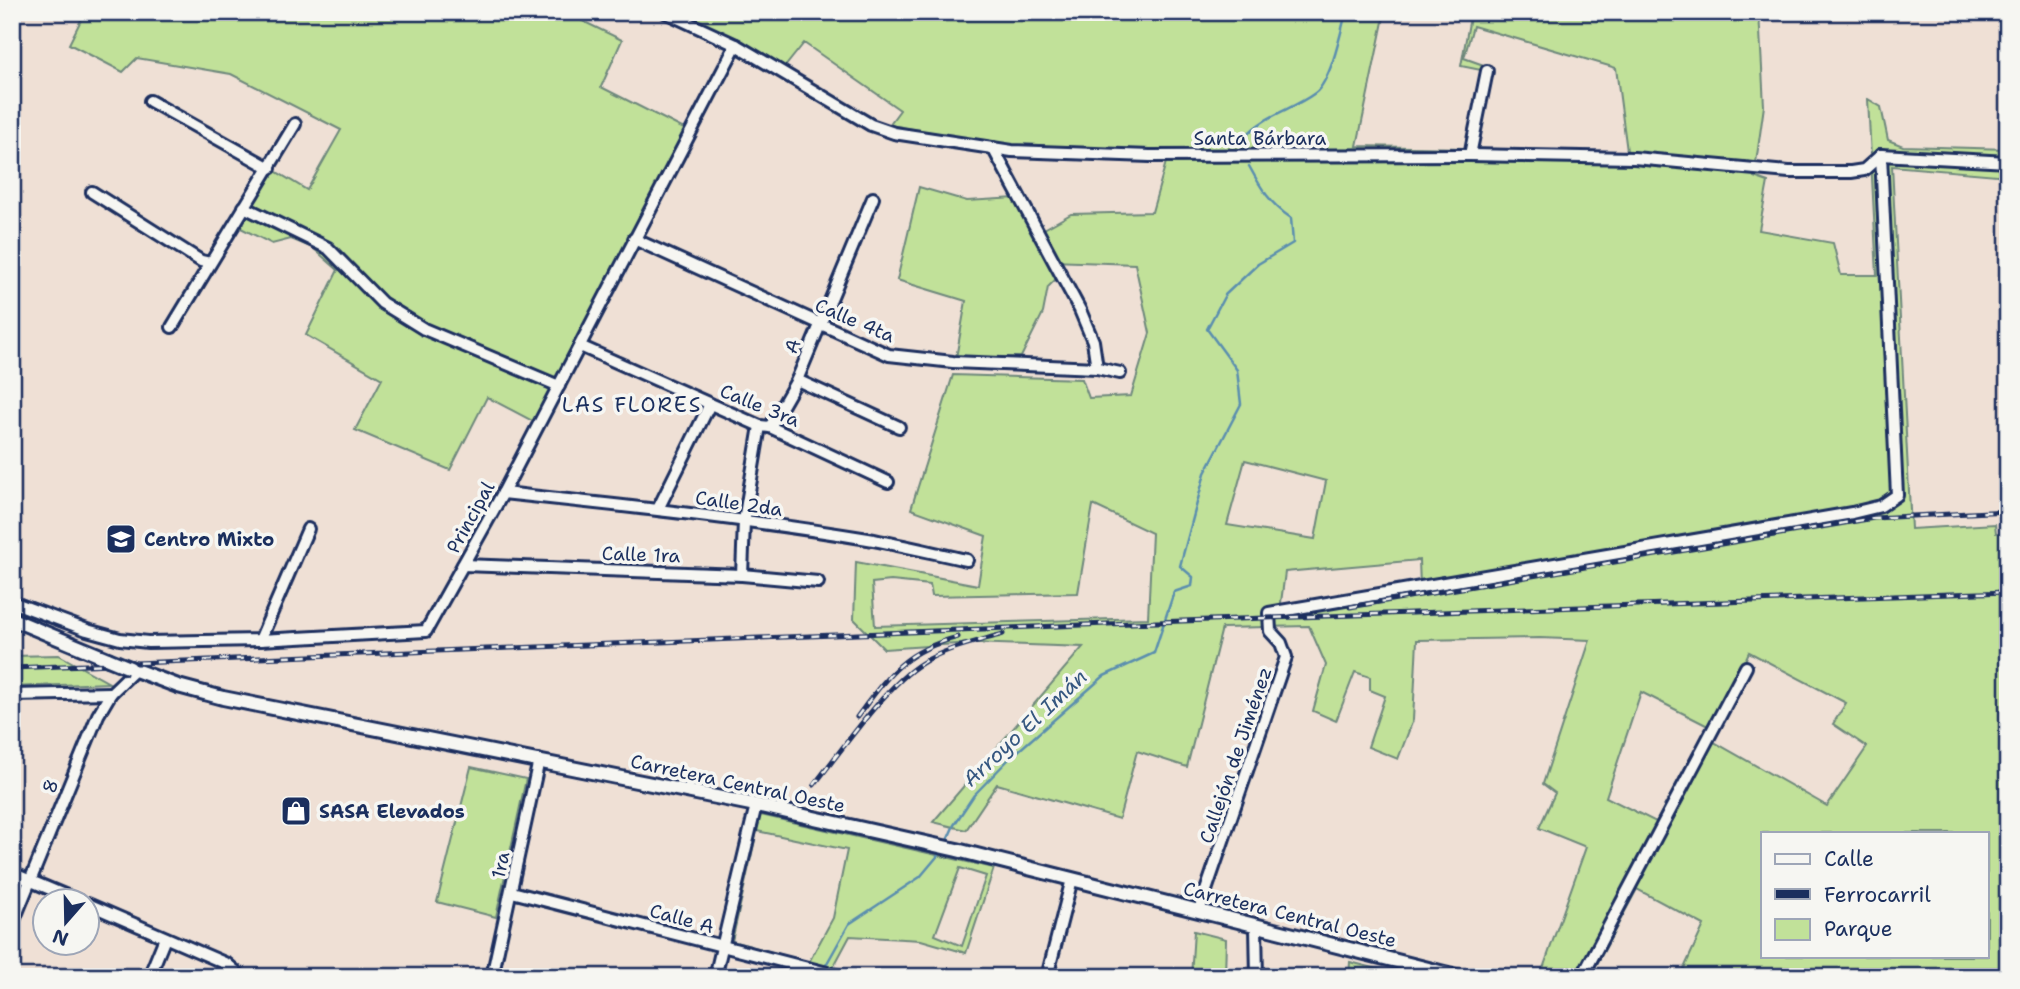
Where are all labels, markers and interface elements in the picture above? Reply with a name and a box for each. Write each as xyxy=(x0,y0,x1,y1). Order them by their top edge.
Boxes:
street label: Santa Bárbara xyxy=(1194,126,1327,151)
street label: Calle 4ta xyxy=(811,292,899,349)
street label: A xyxy=(778,335,807,357)
street label: Calle 3ra xyxy=(716,378,804,433)
district label: LAS FLORES xyxy=(562,391,702,419)
street label: Principal xyxy=(441,477,500,558)
street label: Calle 2da xyxy=(694,485,784,522)
school or university icon: Centro Mixto xyxy=(104,522,138,556)
place label: Centro Mixto xyxy=(144,527,274,552)
street label: Calle 1ra xyxy=(601,541,681,568)
water label: Arroyo El Imán xyxy=(957,663,1093,793)
street label: Callejón de Jiménez xyxy=(1194,664,1277,847)
street label: Carretera Central Oeste xyxy=(628,749,847,818)
street label: 8 xyxy=(36,775,65,797)
shop icon: SASA Elevados xyxy=(279,794,313,828)
place label: SASA Elevados xyxy=(319,799,465,824)
legend xyxy=(1761,832,1988,958)
text: Calle xyxy=(1824,845,1874,873)
street label: 1ra xyxy=(486,849,515,881)
street label: Carretera Central Oeste xyxy=(1181,876,1399,953)
text: Ferrocarril xyxy=(1824,881,1931,909)
north arrow xyxy=(32,888,102,958)
street label: Calle A xyxy=(647,898,717,939)
text: Parque xyxy=(1824,915,1893,943)
text: N xyxy=(49,923,72,952)

